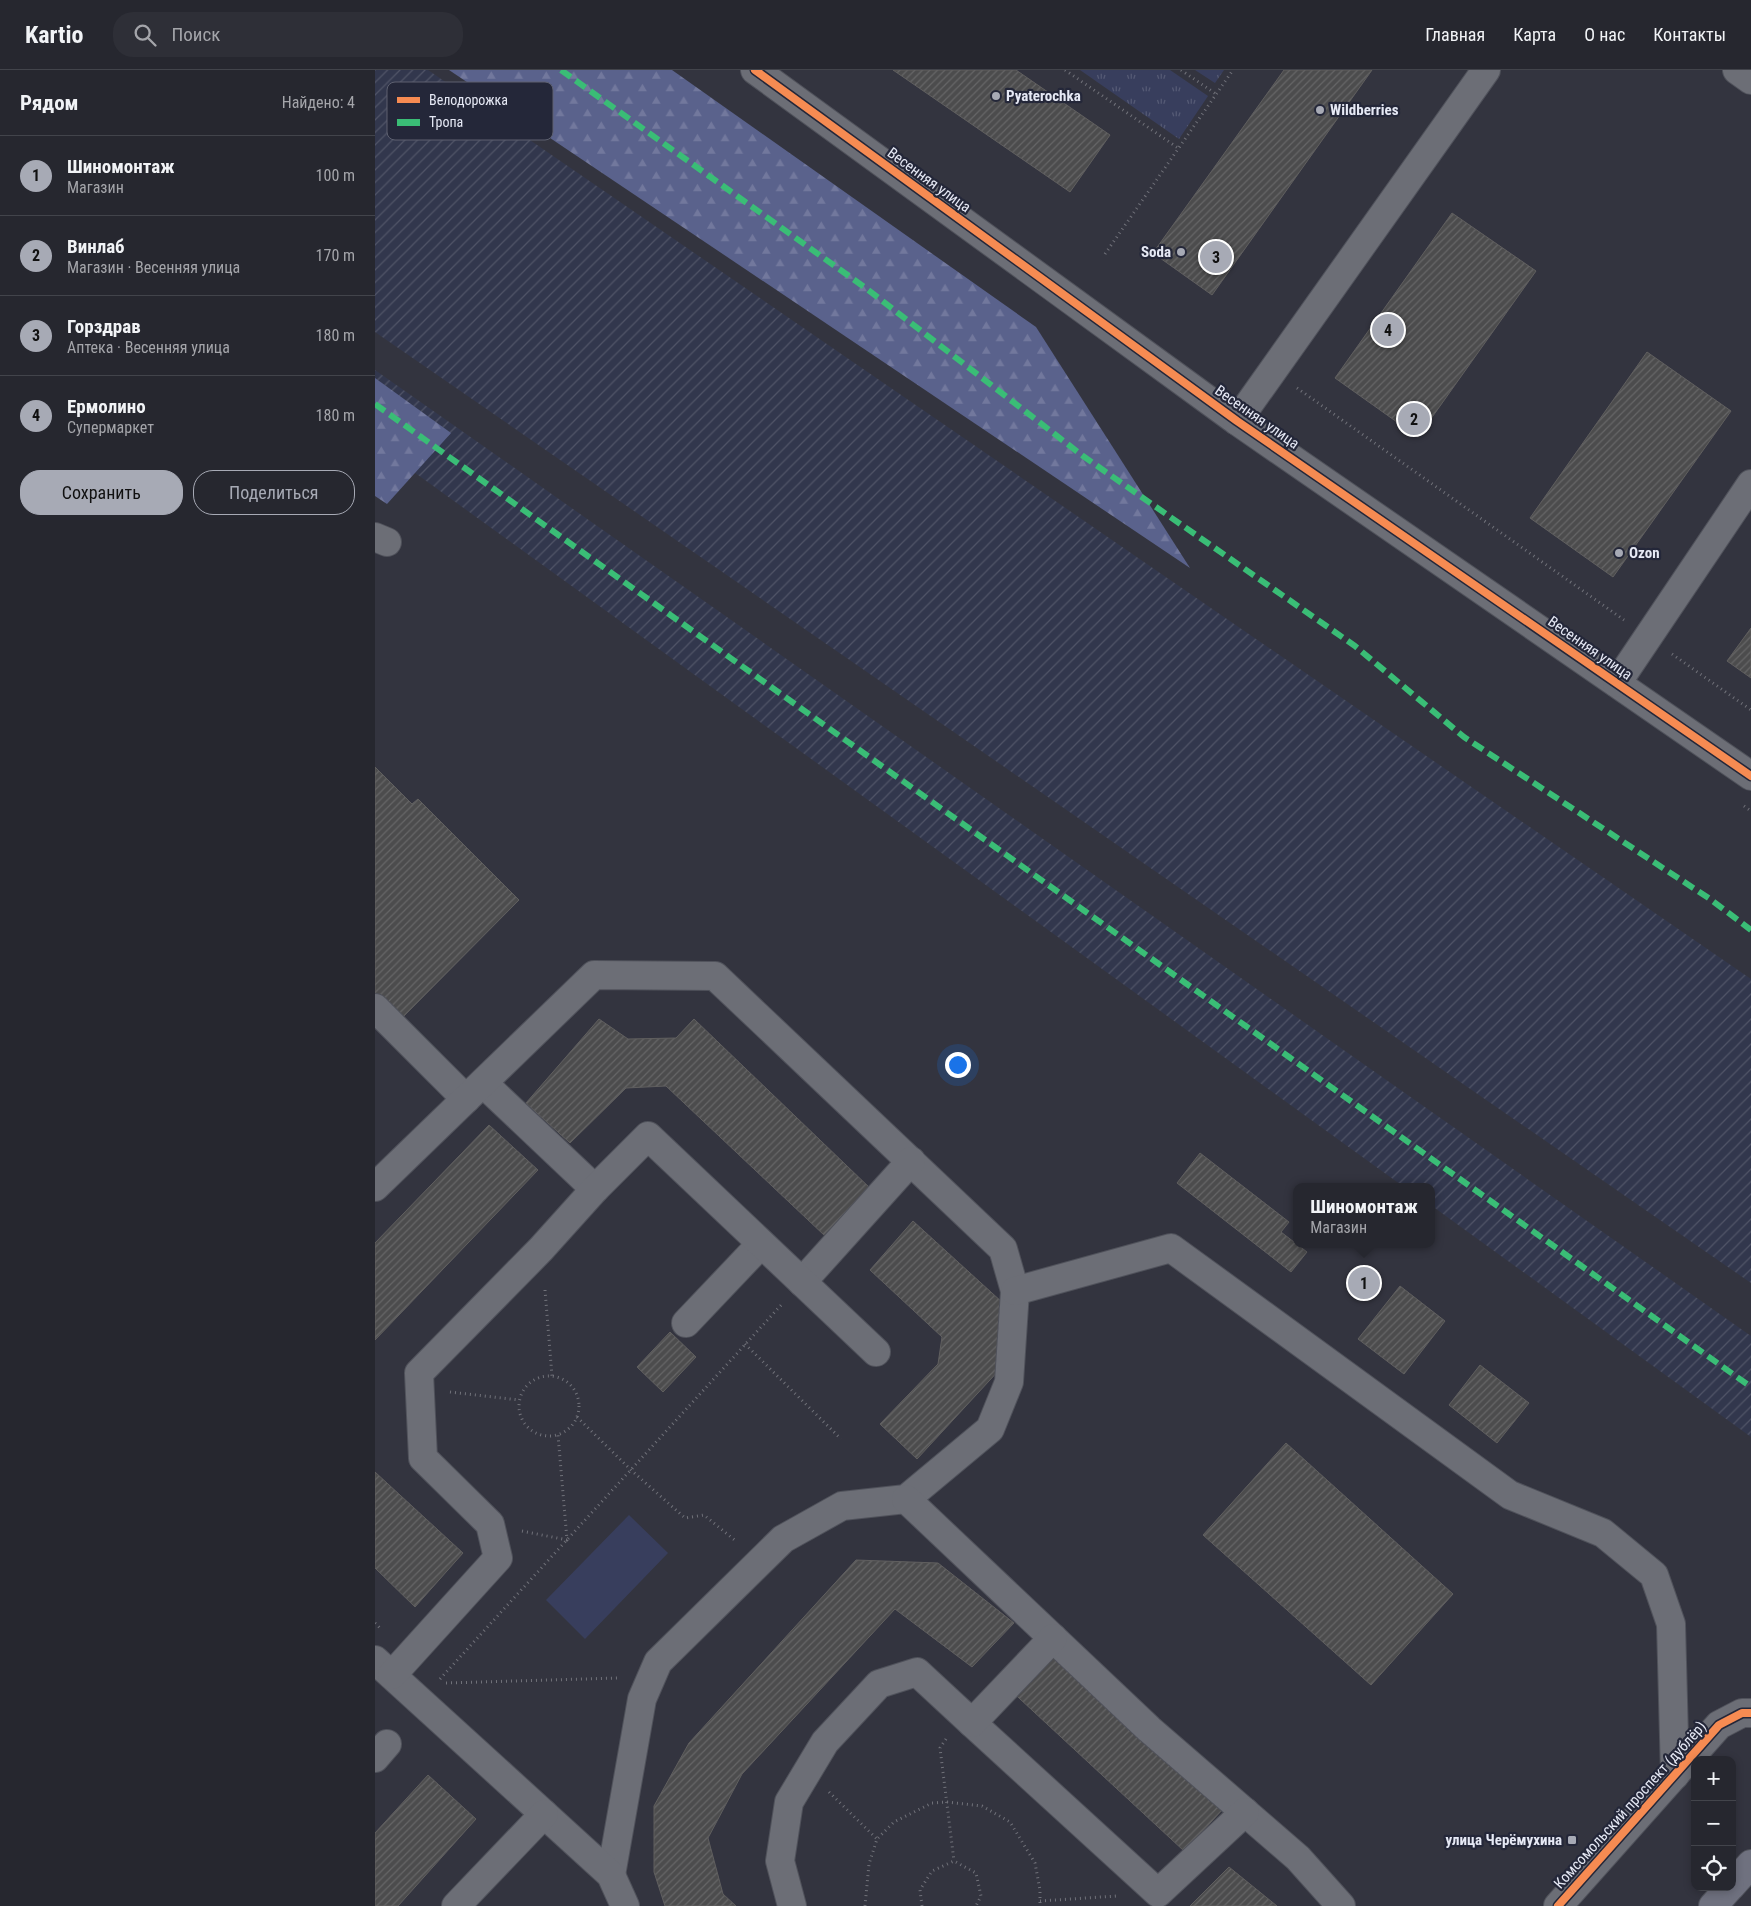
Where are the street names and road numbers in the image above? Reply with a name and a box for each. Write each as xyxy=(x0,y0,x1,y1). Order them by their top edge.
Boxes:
street label: Весенняя улица xyxy=(884,144,974,216)
street label: Весенняя улица xyxy=(1211,381,1303,453)
street label: Весенняя улица xyxy=(1544,612,1636,684)
street label: Комсомольский проспект (дублёр) xyxy=(1550,1718,1710,1892)

